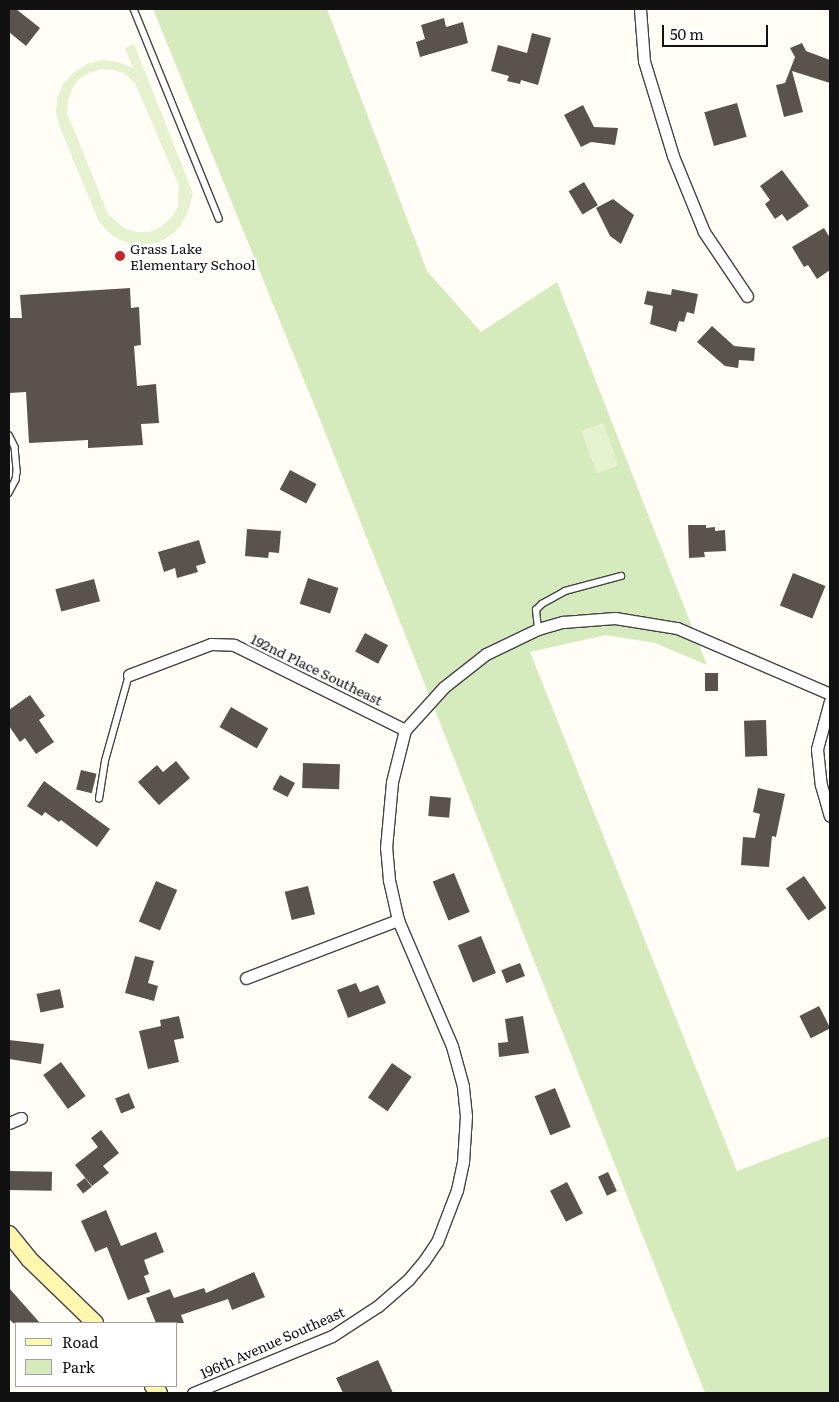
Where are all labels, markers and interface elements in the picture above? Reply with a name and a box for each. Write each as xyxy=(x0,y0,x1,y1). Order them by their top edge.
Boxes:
scale bar xyxy=(664,15,770,47)
text: 50 m xyxy=(670,22,704,45)
place label: Grass Lake Elementary School xyxy=(130,240,256,272)
marker: Grass Lake Elementary School xyxy=(114,250,126,262)
street label: 192nd Place Southeast xyxy=(248,630,386,708)
street label: 196th Avenue Southeast xyxy=(197,1302,347,1382)
legend xyxy=(15,1322,178,1387)
text: Road xyxy=(62,1330,98,1353)
text: Park xyxy=(62,1355,95,1378)

